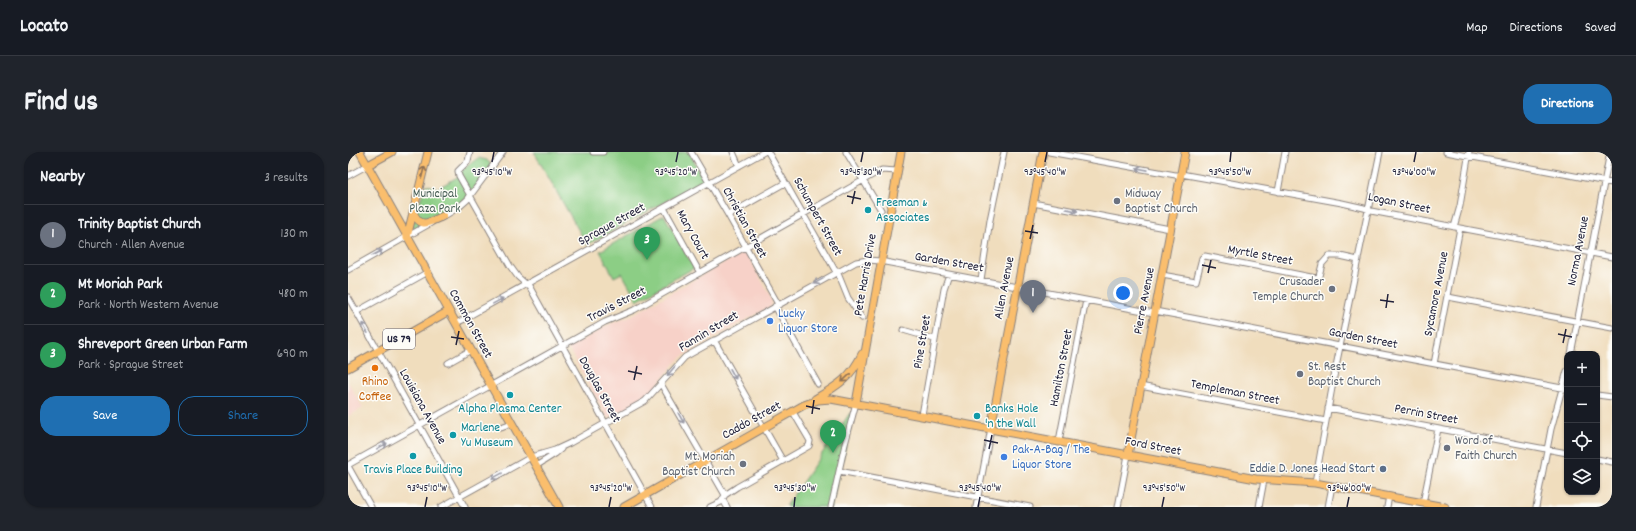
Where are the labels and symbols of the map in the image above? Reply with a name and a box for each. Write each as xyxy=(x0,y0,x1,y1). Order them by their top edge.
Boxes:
one-way arrow xyxy=(1136,165,1149,173)
one-way arrow xyxy=(419,166,427,179)
text: 93°45'10"W xyxy=(472,166,512,180)
text: 93°45'20"W xyxy=(655,166,697,180)
text: 93°45'30"W xyxy=(840,166,882,180)
text: 93°45'40"W xyxy=(1024,166,1066,180)
text: 93°45'50"W xyxy=(1209,166,1251,180)
text: 93°46'00"W xyxy=(1392,166,1436,180)
street label: Schumpert Street xyxy=(788,174,847,260)
street label: Christian Street xyxy=(717,184,772,262)
park label: Municipal Plaza Park xyxy=(409,185,461,219)
place label: Midway Baptist Church xyxy=(1125,185,1198,219)
street label: Logan Street xyxy=(1366,188,1432,220)
place label: Freeman & Associates xyxy=(876,194,930,228)
marker: Midway Baptist Church xyxy=(1112,196,1122,206)
street label: Sprague Street xyxy=(575,199,649,251)
marker: Freeman & Associates xyxy=(863,205,873,215)
street label: Mary Court xyxy=(671,207,714,263)
one-way arrow xyxy=(1065,207,1078,215)
street label: Norma Avenue xyxy=(1563,214,1595,287)
pin: 3 xyxy=(634,227,660,260)
street label: Pete Harris Drive xyxy=(849,232,883,318)
street label: Myrtle Street xyxy=(1226,240,1294,272)
street label: Garden Street xyxy=(913,248,985,278)
one-way arrow xyxy=(371,249,383,257)
street label: Sycamore Avenue xyxy=(1419,250,1455,338)
street label: Allen Avenue xyxy=(990,255,1020,321)
street label: Pierre Avenue xyxy=(1129,266,1161,336)
place label: Crusader Temple Church xyxy=(1252,273,1324,307)
one-way arrow xyxy=(813,278,825,286)
pin: 1 xyxy=(1020,280,1046,313)
street label: Travis Street xyxy=(584,282,650,328)
your location xyxy=(1113,283,1133,303)
marker: Crusader Temple Church xyxy=(1327,284,1337,294)
street label: Common Street xyxy=(443,286,497,362)
one-way arrow xyxy=(492,297,504,304)
place label: Lucky Liquor Store xyxy=(778,305,838,339)
street label: Fannin Street xyxy=(675,307,743,357)
street label: Pine Street xyxy=(909,313,937,371)
marker: Lucky Liquor Store xyxy=(765,316,775,326)
one-way arrow xyxy=(361,322,369,334)
street label: Garden Street xyxy=(1327,323,1399,355)
street label: Hamilton Street xyxy=(1045,328,1079,408)
road number: US 79 xyxy=(383,329,415,349)
street label: Douglas Street xyxy=(573,353,625,427)
place label: St. Rest Baptist Church xyxy=(1308,358,1381,392)
marker: Rhino Coffee xyxy=(370,363,380,373)
street label: Louisiana Avenue xyxy=(393,366,451,448)
one-way arrow xyxy=(667,366,676,377)
one-way arrow xyxy=(730,368,737,380)
marker: St. Rest Baptist Church xyxy=(1295,369,1305,379)
place label: Rhino Coffee xyxy=(359,373,392,407)
one-way arrow xyxy=(841,373,851,382)
street label: Templeman Street xyxy=(1189,375,1281,411)
marker: Alpha Plasma Center xyxy=(505,390,515,400)
street label: Caddo Street xyxy=(719,397,785,445)
place label: Alpha Plasma Center xyxy=(458,400,562,419)
place label: Banks Hole 'n the Wall xyxy=(985,400,1039,434)
street label: Perrin Street xyxy=(1393,400,1460,430)
marker: Banks Hole 'n the Wall xyxy=(972,411,982,421)
one-way arrow xyxy=(677,412,685,424)
place label: Marlene Yu Museum xyxy=(461,419,513,453)
pin: 2 xyxy=(820,420,846,453)
marker: Marlene Yu Museum xyxy=(448,430,458,440)
street label: Ford Street xyxy=(1123,432,1183,462)
place label: Word of Faith Church xyxy=(1455,432,1517,466)
place label: Pak-A-Bag / The Liquor Store xyxy=(1012,441,1090,475)
one-way arrow xyxy=(376,442,388,450)
marker: Word of Faith Church xyxy=(1442,443,1452,453)
place label: Mt. Moriah Baptist Church xyxy=(662,448,735,482)
marker: Travis Place Building xyxy=(408,451,418,461)
marker: Pak-A-Bag / The Liquor Store xyxy=(999,452,1009,462)
marker: Mt. Moriah Baptist Church xyxy=(738,459,748,469)
place label: Eddie D. Jones Head Start xyxy=(1249,460,1375,479)
place label: Travis Place Building xyxy=(364,461,463,480)
marker: Eddie D. Jones Head Start xyxy=(1378,464,1388,474)
one-way arrow xyxy=(491,473,503,480)
text: 93°45'10"W xyxy=(407,482,447,496)
text: 93°45'20"W xyxy=(590,482,632,496)
text: 93°45'30"W xyxy=(774,482,816,496)
text: 93°45'40"W xyxy=(959,482,1001,496)
text: 93°45'50"W xyxy=(1143,482,1185,496)
text: 93°46'00"W xyxy=(1327,482,1371,496)

